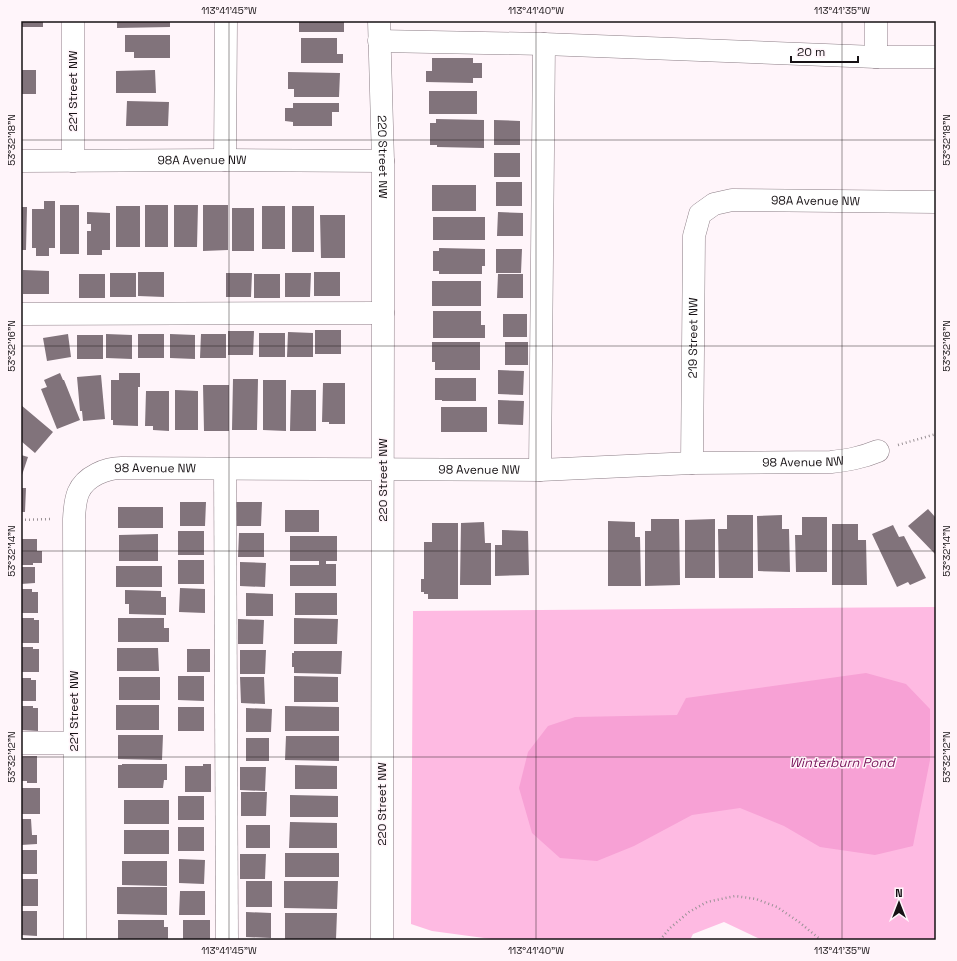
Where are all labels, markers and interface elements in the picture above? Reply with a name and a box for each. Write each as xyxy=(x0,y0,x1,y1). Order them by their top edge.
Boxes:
text: 113°41'45"W xyxy=(201,4,257,17)
text: 113°41'40"W xyxy=(508,4,564,17)
text: 113°41'35"W xyxy=(814,4,870,17)
scale bar xyxy=(791,38,858,64)
text: 20 m xyxy=(797,44,825,60)
street label: 221 Street NW xyxy=(65,50,81,131)
text: 53°32'18"N xyxy=(5,114,18,166)
text: 53°32'18"N xyxy=(940,114,953,166)
street label: 220 Street NW xyxy=(374,115,391,199)
street label: 98A Avenue NW xyxy=(157,152,247,168)
street label: 98A Avenue NW xyxy=(771,192,861,209)
street label: 219 Street NW xyxy=(685,297,701,379)
text: 53°32'16"N xyxy=(5,320,18,372)
text: 53°32'16"N xyxy=(940,320,953,372)
street label: 220 Street NW xyxy=(375,438,391,522)
street label: 98 Avenue NW xyxy=(762,452,846,470)
street label: 98 Avenue NW xyxy=(114,460,197,476)
street label: 98 Avenue NW xyxy=(438,462,521,478)
text: 53°32'14"N xyxy=(5,525,18,577)
text: 53°32'14"N xyxy=(940,525,953,577)
street label: 221 Street NW xyxy=(66,670,82,751)
text: 53°32'12"N xyxy=(5,731,18,783)
text: 53°32'12"N xyxy=(940,731,953,783)
water label: Winterburn Pond xyxy=(789,754,896,771)
street label: 220 Street NW xyxy=(374,762,390,846)
north arrow xyxy=(879,883,919,923)
text: N xyxy=(895,886,903,900)
text: 113°41'45"W xyxy=(201,944,257,957)
text: 113°41'40"W xyxy=(508,944,564,957)
text: 113°41'35"W xyxy=(814,944,870,957)

